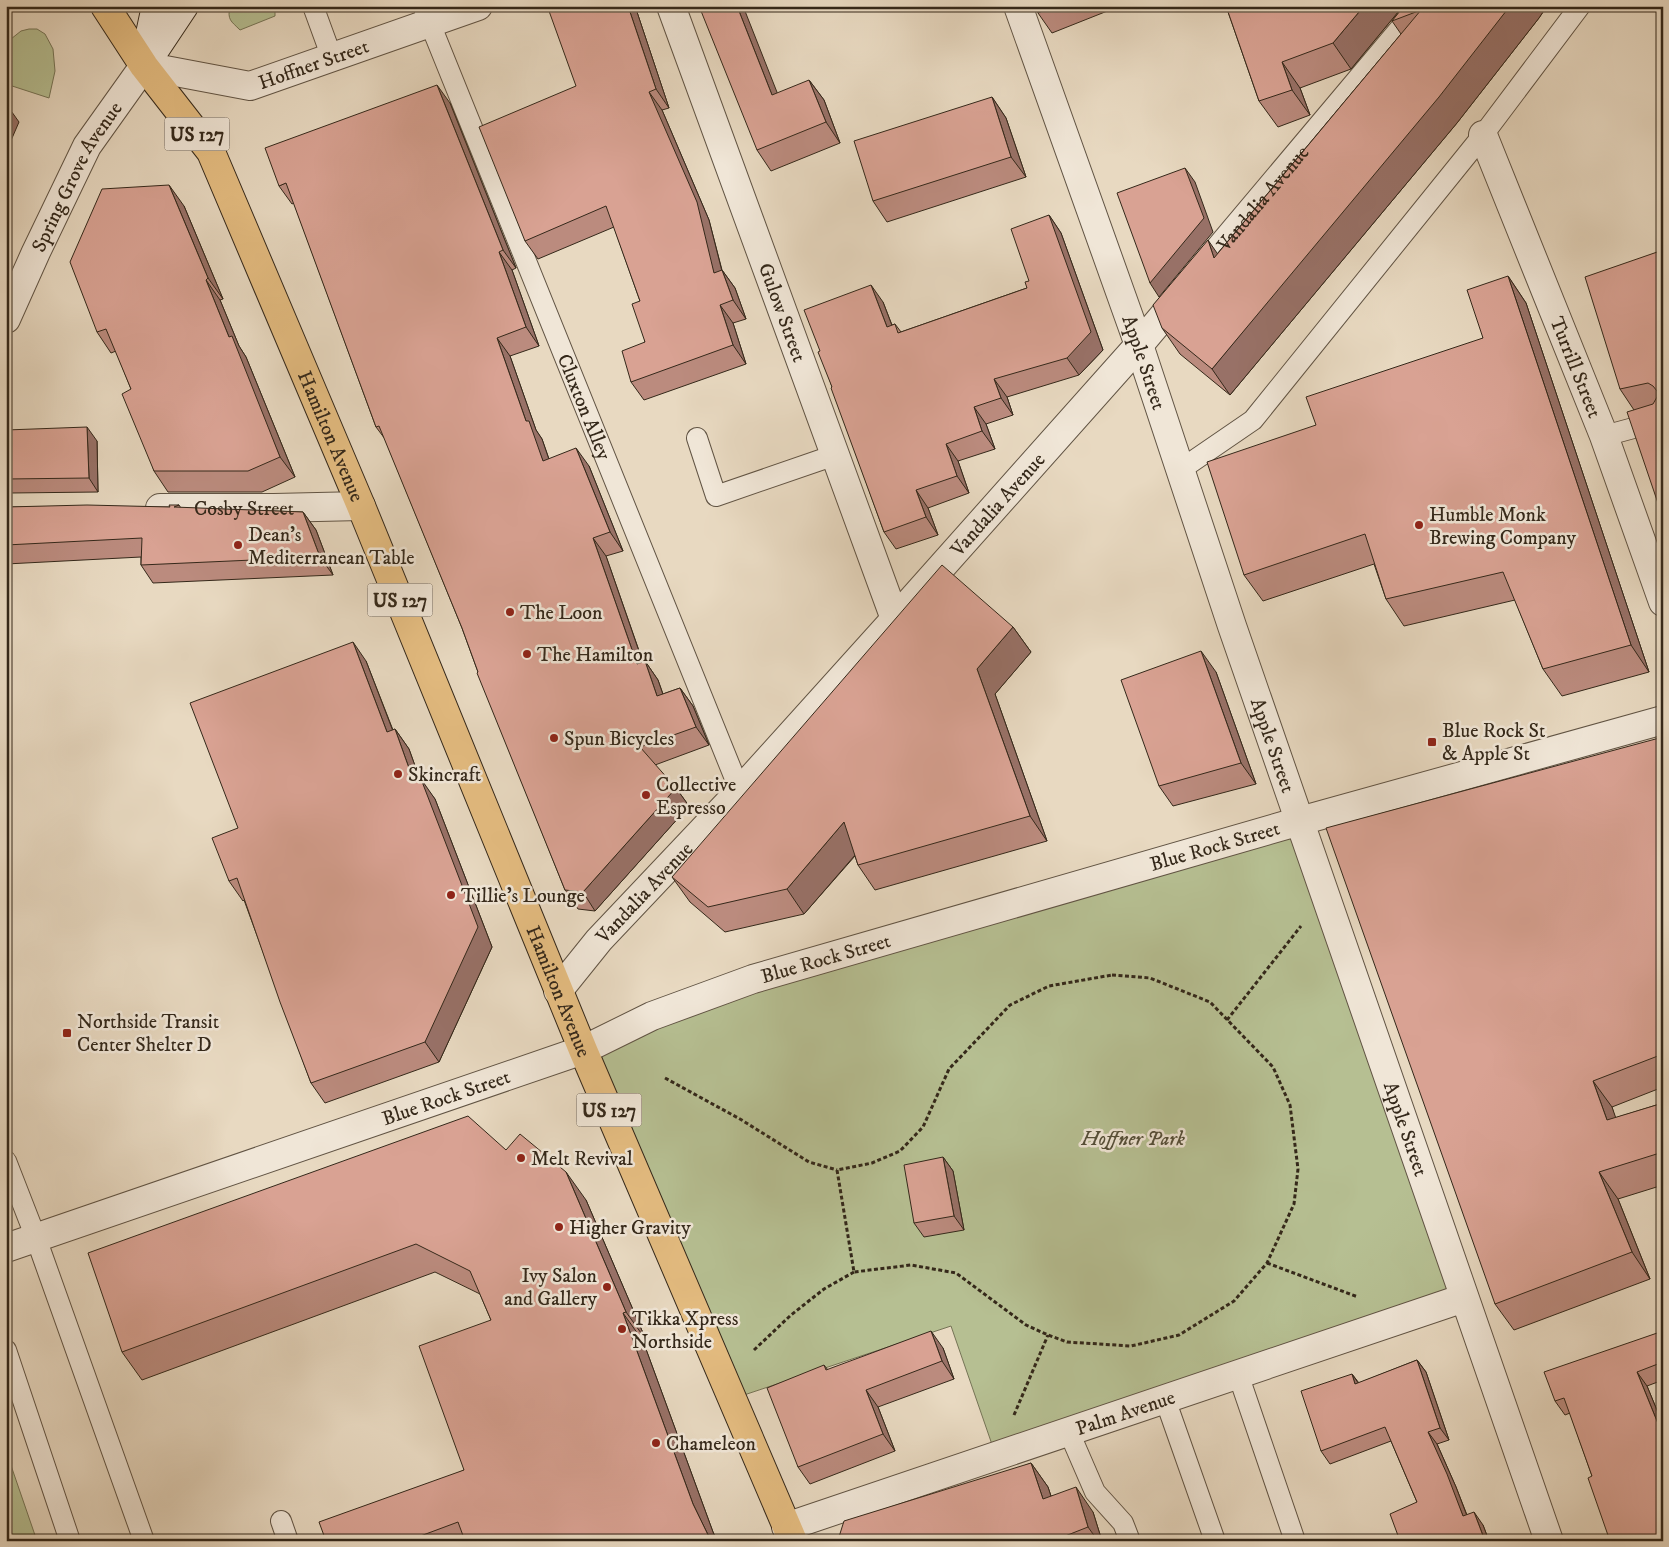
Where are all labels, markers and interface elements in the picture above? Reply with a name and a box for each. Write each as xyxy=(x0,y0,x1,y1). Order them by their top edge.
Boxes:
street label: Hoffner Street xyxy=(255,34,372,96)
street label: Spring Grove Avenue xyxy=(27,97,128,257)
road number: US 127 xyxy=(164,118,230,150)
street label: Vandalia Avenue xyxy=(1212,141,1315,258)
street label: Gulow Street xyxy=(752,260,811,366)
street label: Apple Street xyxy=(1115,312,1171,413)
street label: Turrill Street xyxy=(1543,313,1606,422)
street label: Cluxton Alley xyxy=(551,350,616,464)
street label: Hamilton Avenue xyxy=(291,367,369,506)
street label: Vandalia Avenue xyxy=(945,448,1051,563)
street label: Cosby Street xyxy=(194,497,294,522)
place label: Humble Monk Brewing Company xyxy=(1429,503,1577,551)
marker: Humble Monk Brewing Company xyxy=(1413,519,1425,531)
place label: Dean's Mediterranean Table xyxy=(248,523,415,571)
marker: Dean's Mediterranean Table xyxy=(232,539,244,551)
road number: US 127 xyxy=(368,584,432,616)
place label: The Loon xyxy=(520,601,603,626)
marker: The Loon xyxy=(504,606,516,618)
place label: The Hamilton xyxy=(537,643,654,668)
marker: The Hamilton xyxy=(521,648,533,660)
street label: Apple Street xyxy=(1244,695,1300,796)
place label: Blue Rock St & Apple St xyxy=(1442,719,1545,767)
place label: Spun Bicycles xyxy=(564,727,674,752)
marker: Spun Bicycles xyxy=(548,732,560,744)
marker: Blue Rock St & Apple St xyxy=(1426,736,1438,748)
place label: Skincraft xyxy=(408,763,481,788)
marker: Skincraft xyxy=(392,768,404,780)
place label: Collective Espresso xyxy=(656,773,736,821)
marker: Collective Espresso xyxy=(640,789,652,801)
street label: Blue Rock Street xyxy=(1147,817,1283,878)
street label: Vandalia Avenue xyxy=(591,837,699,950)
place label: Tillie's Lounge xyxy=(461,884,585,909)
marker: Tillie's Lounge xyxy=(445,889,457,901)
street label: Hamilton Avenue xyxy=(520,922,596,1061)
street label: Blue Rock Street xyxy=(758,929,894,990)
place label: Northside Transit Center Shelter D xyxy=(77,1010,219,1058)
marker: Northside Transit Center Shelter D xyxy=(61,1027,73,1039)
street label: Blue Rock Street xyxy=(379,1065,514,1132)
street label: Apple Street xyxy=(1377,1079,1433,1180)
road number: US 127 xyxy=(576,1094,642,1126)
park label: Hoffner Park xyxy=(1080,1127,1185,1152)
place label: Melt Revival xyxy=(531,1147,633,1172)
marker: Melt Revival xyxy=(515,1152,527,1164)
place label: Higher Gravity xyxy=(569,1216,691,1241)
marker: Higher Gravity xyxy=(553,1221,565,1233)
place label: Ivy Salon and Gallery xyxy=(504,1264,598,1312)
marker: Ivy Salon and Gallery xyxy=(601,1281,613,1293)
place label: Tikka Xpress Northside xyxy=(632,1307,739,1355)
marker: Tikka Xpress Northside xyxy=(616,1323,628,1335)
street label: Palm Avenue xyxy=(1073,1386,1179,1442)
place label: Chameleon xyxy=(666,1432,756,1457)
marker: Chameleon xyxy=(650,1437,662,1449)

